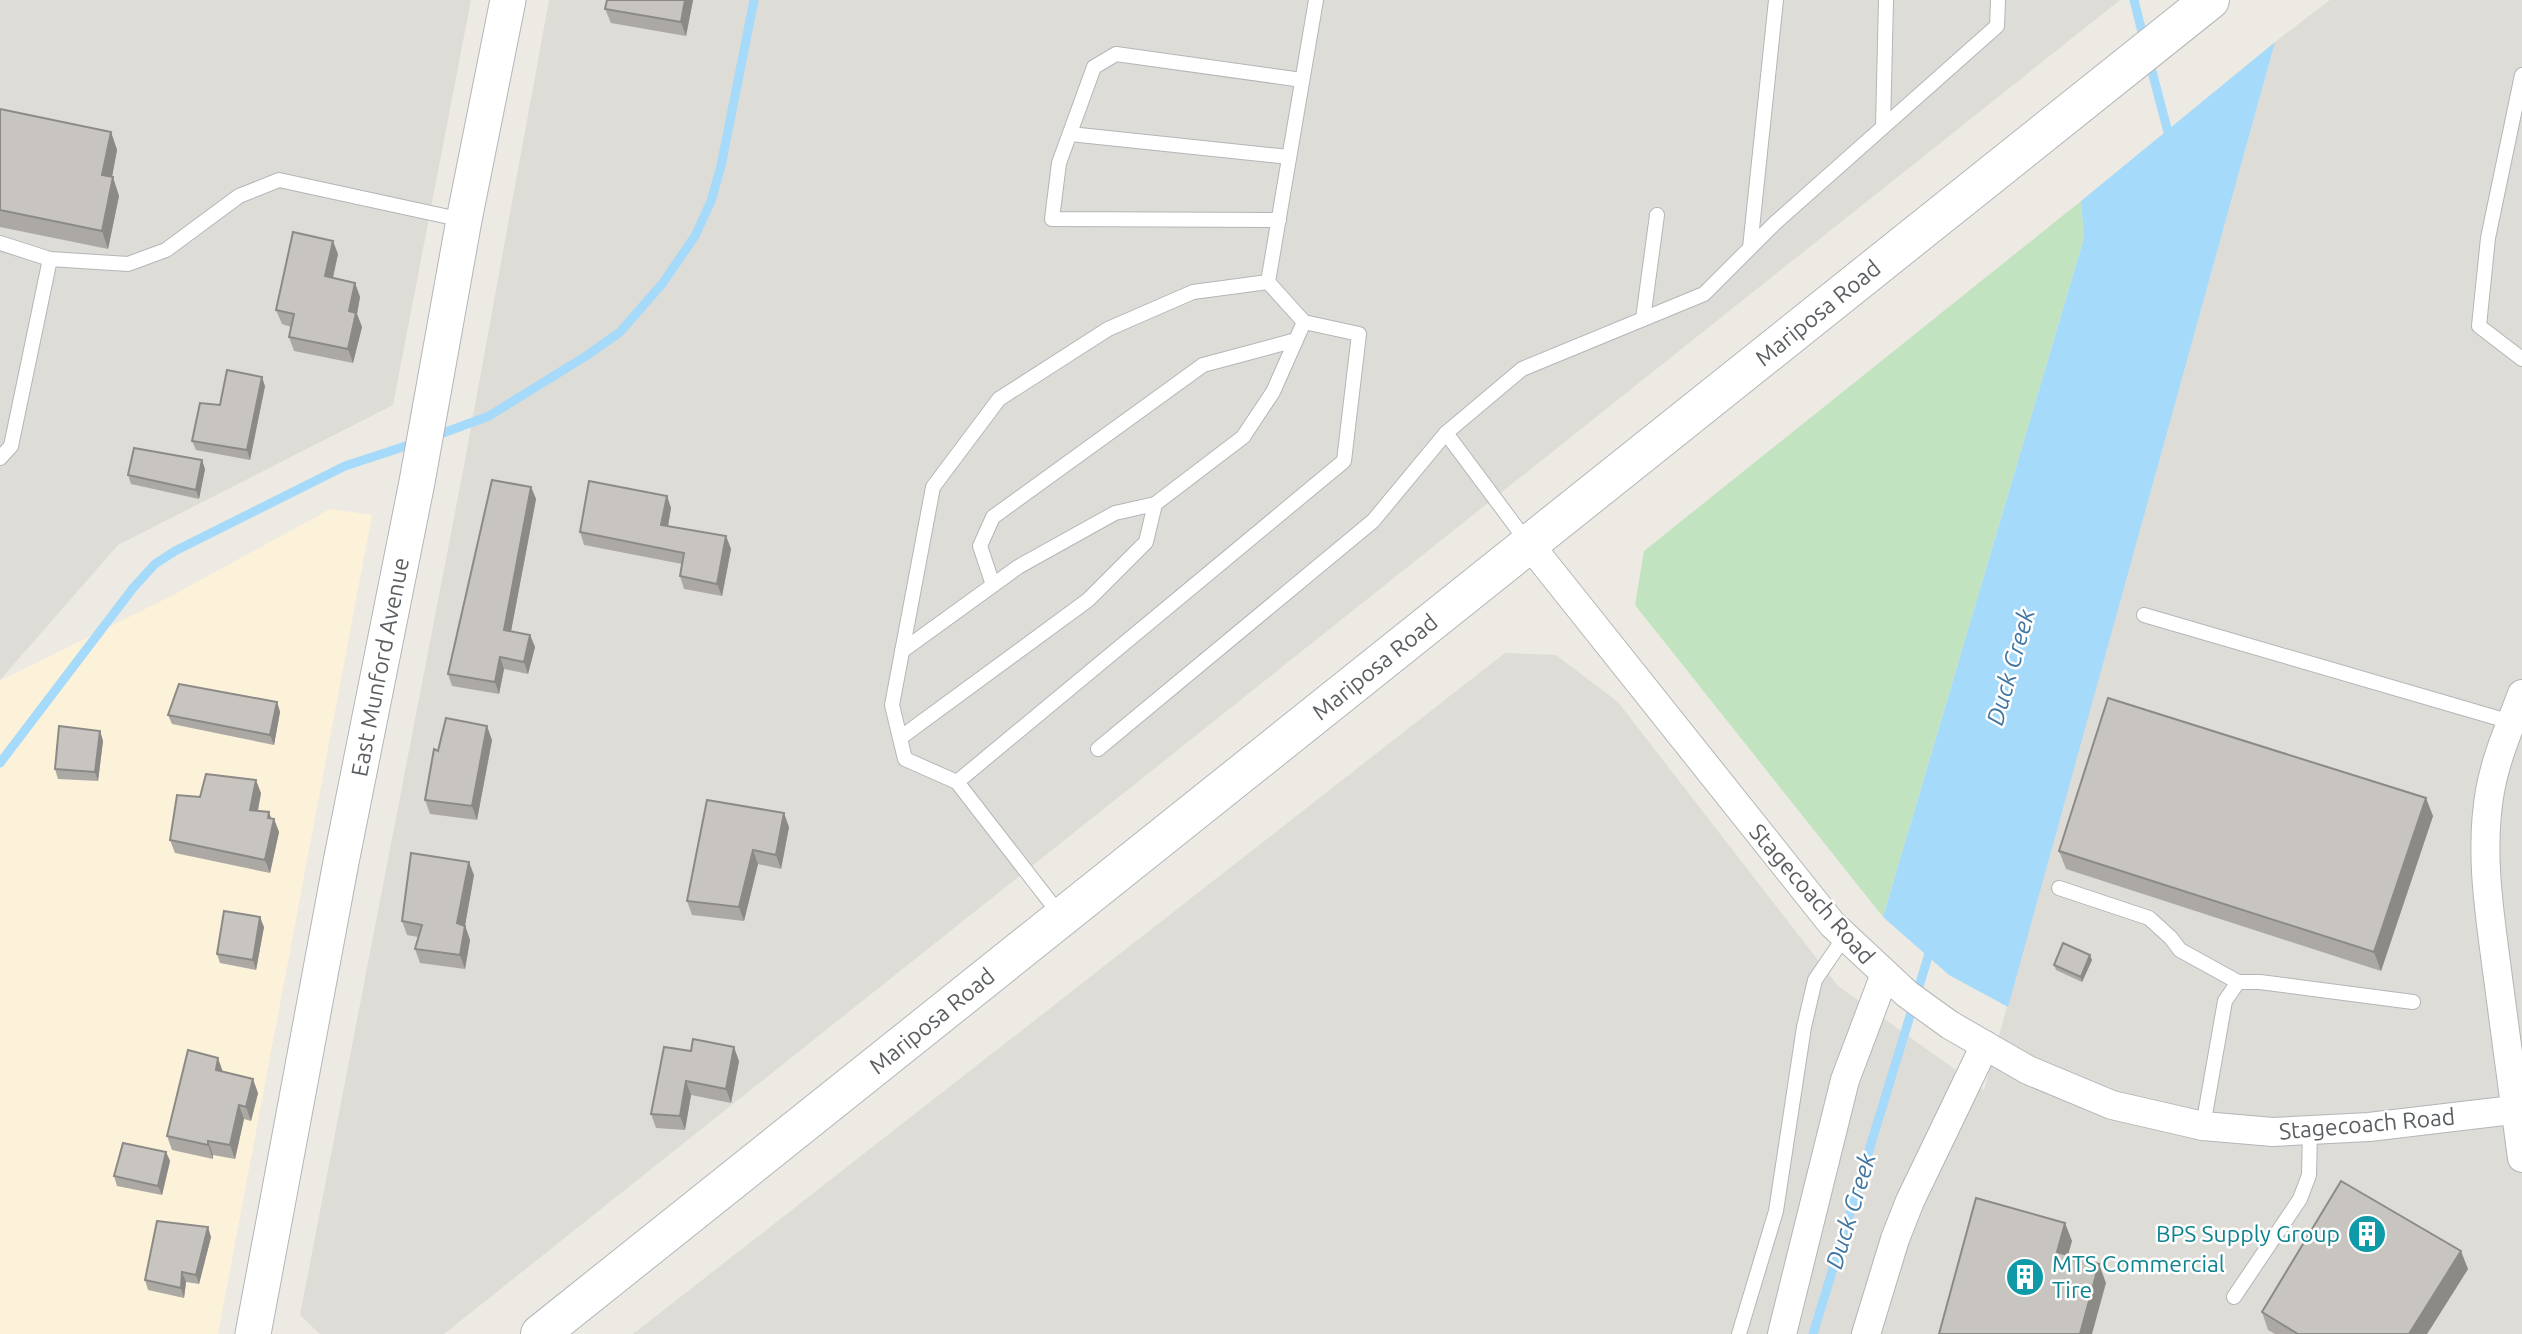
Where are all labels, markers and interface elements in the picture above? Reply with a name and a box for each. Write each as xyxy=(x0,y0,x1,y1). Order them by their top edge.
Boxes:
street label: Mariposa Road xyxy=(1750,255,1885,371)
street label: East Munford Avenue xyxy=(346,555,413,778)
water label: Duck Creek xyxy=(1981,605,2040,728)
street label: Mariposa Road xyxy=(1307,609,1442,725)
street label: Stagecoach Road xyxy=(1745,819,1880,969)
street label: Mariposa Road xyxy=(864,963,999,1079)
street label: Stagecoach Road xyxy=(2278,1103,2456,1144)
water label: Duck Creek xyxy=(1820,1149,1881,1272)
building icon: BPS Supply Group xyxy=(2346,1213,2388,1255)
place label: BPS Supply Group xyxy=(2156,1221,2340,1246)
place label: MTS Commercial Tire xyxy=(2052,1251,2225,1302)
building icon: MTS Commercial Tire xyxy=(2004,1256,2046,1298)

